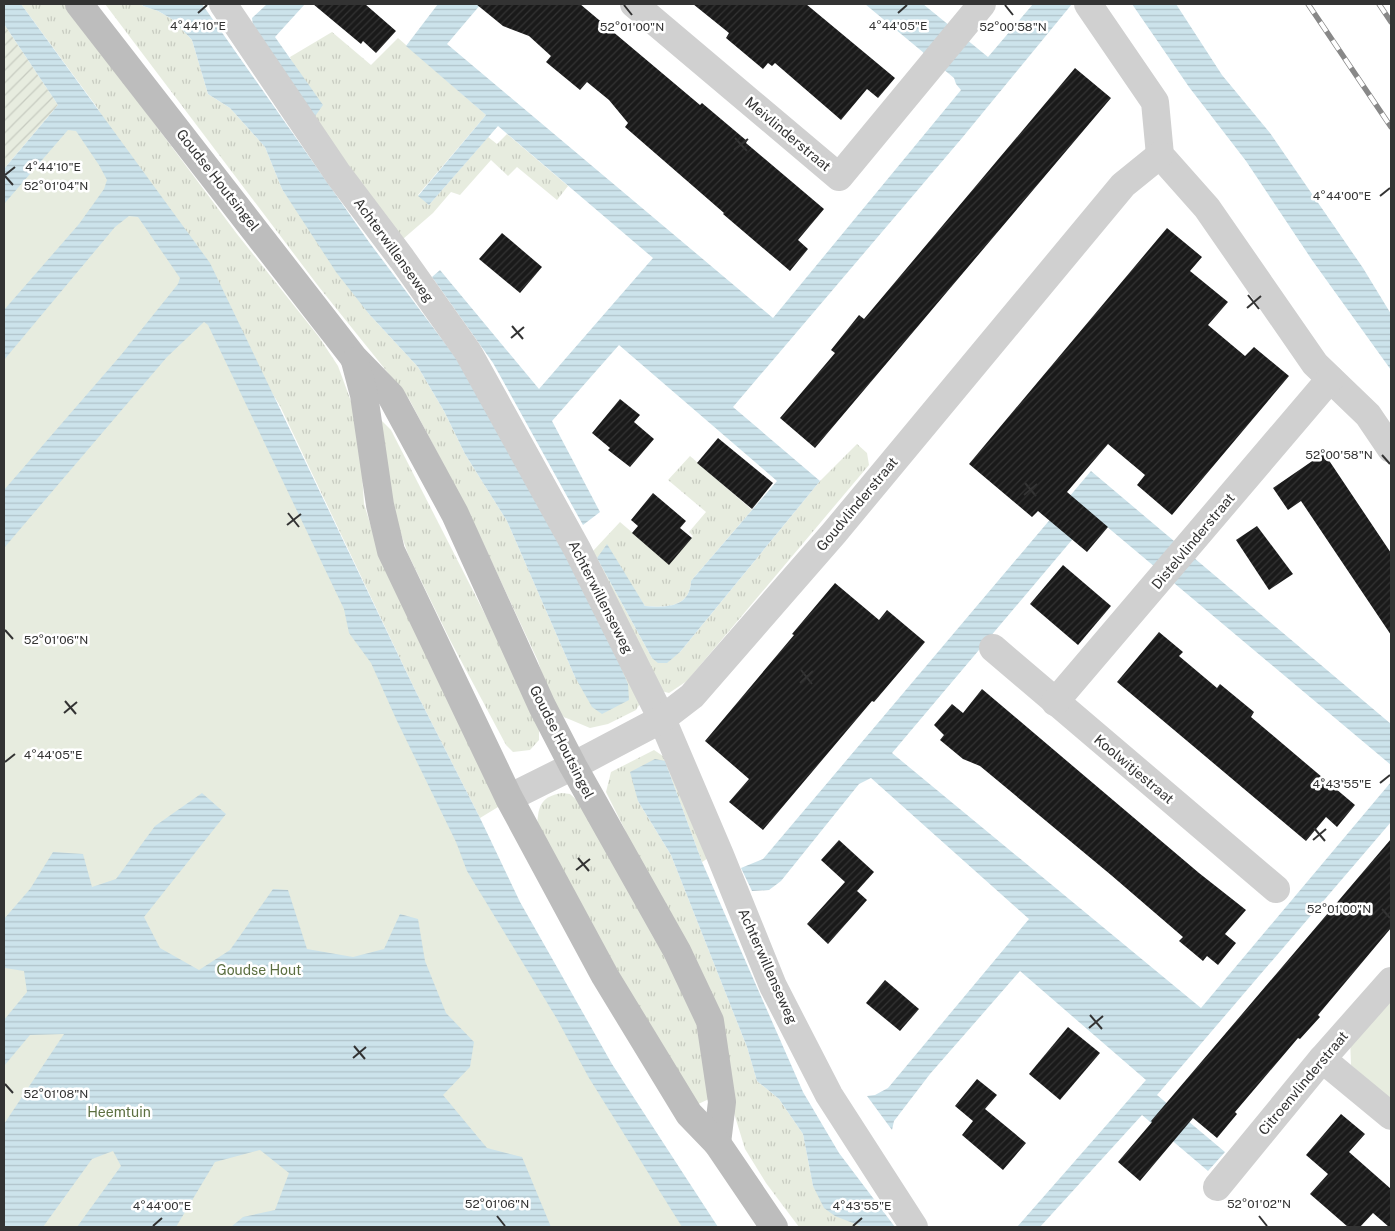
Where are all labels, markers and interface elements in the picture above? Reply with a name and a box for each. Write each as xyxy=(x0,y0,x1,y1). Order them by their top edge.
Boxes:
text: 4°44'10"E xyxy=(170,19,226,33)
text: 4°44'05"E xyxy=(869,19,927,33)
text: 52°01'00"N xyxy=(600,20,664,34)
text: 52°00'58"N xyxy=(979,20,1047,34)
street label: Meivlinderstraat xyxy=(742,94,834,174)
street label: Goudse Houtsingel xyxy=(173,126,263,234)
text: 4°44'10"E xyxy=(25,160,81,174)
text: 52°01'04"N xyxy=(24,179,88,193)
text: 4°44'00"E xyxy=(1313,189,1371,203)
street label: Achterwillenseweg xyxy=(351,195,437,305)
text: 52°00'58"N xyxy=(1305,448,1373,462)
street label: Goudvlinderstraat xyxy=(813,454,901,554)
street label: Distelvlinderstraat xyxy=(1148,490,1238,592)
street label: Achterwillenseweg xyxy=(566,538,637,656)
text: 52°01'06"N xyxy=(24,633,88,647)
street label: Goudse Houtsingel xyxy=(527,683,597,801)
street label: Koolwitjestraat xyxy=(1091,731,1177,807)
text: 4°44'05"E xyxy=(24,748,82,762)
text: 4°43'55"E xyxy=(1312,777,1372,791)
text: 52°01'00"N xyxy=(1307,902,1371,916)
street label: Achterwillenseweg xyxy=(735,906,801,1026)
park label: Goudse Hout xyxy=(216,962,302,978)
street label: Citroenvlinderstraat xyxy=(1255,1028,1351,1138)
text: 52°01'08"N xyxy=(24,1087,88,1101)
park label: Heemtuin xyxy=(87,1104,151,1120)
text: 52°01'06"N xyxy=(465,1197,529,1211)
text: 52°01'02"N xyxy=(1227,1197,1291,1211)
text: 4°44'00"E xyxy=(133,1199,191,1213)
text: 4°43'55"E xyxy=(832,1199,892,1213)

